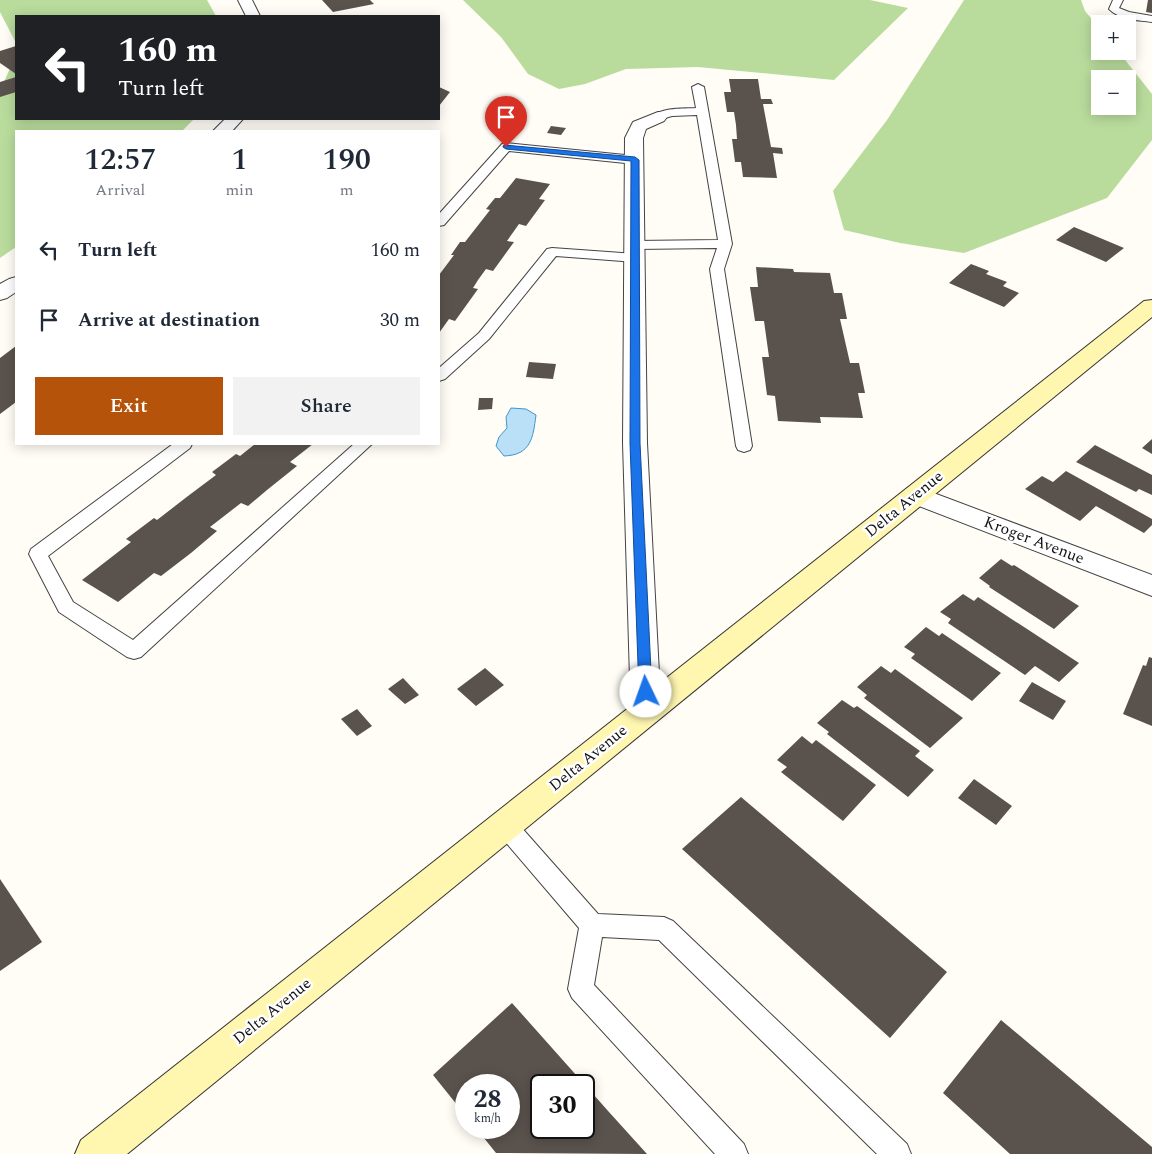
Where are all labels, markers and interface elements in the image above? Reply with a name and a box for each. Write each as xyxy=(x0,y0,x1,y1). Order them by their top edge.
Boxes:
map controls xyxy=(1091,15,1136,115)
button: + xyxy=(1091,15,1136,60)
text: 160 m xyxy=(118,24,217,77)
icon: left xyxy=(35,35,100,100)
button: − xyxy=(1091,70,1136,115)
text: Turn left xyxy=(118,72,204,105)
pin xyxy=(485,96,527,147)
icon: arrive xyxy=(492,103,520,131)
text: 12:57 xyxy=(84,137,156,183)
text: 1 xyxy=(231,137,247,183)
text: 190 xyxy=(323,137,371,183)
text: Arrival xyxy=(95,178,145,202)
text: min xyxy=(225,178,253,202)
text: m xyxy=(340,178,354,202)
icon: left xyxy=(35,236,63,264)
text: Turn left xyxy=(78,236,157,265)
text: 160 m xyxy=(370,236,420,265)
icon: arrive xyxy=(35,306,63,334)
text: Arrive at destination xyxy=(78,306,260,335)
text: 30 m xyxy=(380,306,420,335)
button: Exit xyxy=(35,377,223,435)
button: Share xyxy=(233,377,420,435)
street label: Delta Avenue xyxy=(859,465,949,543)
street label: Kroger Avenue xyxy=(980,510,1088,570)
position arrow xyxy=(619,665,671,717)
street label: Delta Avenue xyxy=(543,719,633,797)
street label: Delta Avenue xyxy=(227,972,317,1050)
speed limit sign: 30 xyxy=(530,1074,595,1139)
text: 28 xyxy=(473,1081,502,1119)
text: km/h xyxy=(474,1109,501,1128)

